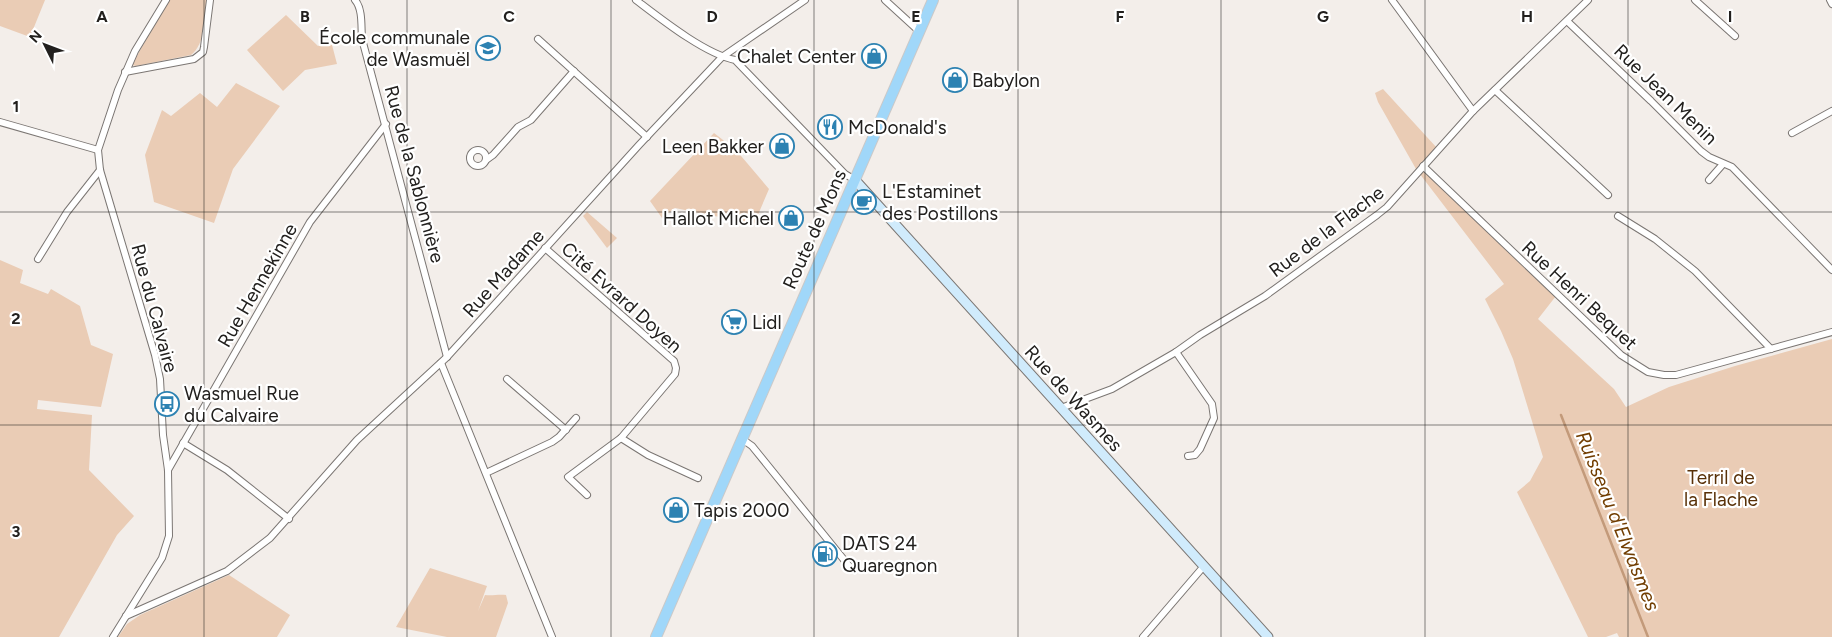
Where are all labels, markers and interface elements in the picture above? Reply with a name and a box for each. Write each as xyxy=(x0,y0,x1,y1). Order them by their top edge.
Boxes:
text: A xyxy=(96,7,108,26)
text: B xyxy=(300,7,310,26)
text: C xyxy=(503,7,515,26)
text: D xyxy=(706,7,718,26)
text: E xyxy=(911,7,921,26)
text: F xyxy=(1116,7,1125,26)
text: G xyxy=(1317,7,1329,26)
text: H xyxy=(1521,7,1533,26)
text: I xyxy=(1728,7,1732,26)
north arrow xyxy=(20,20,70,70)
place label: École communale de Wasmuël xyxy=(319,26,470,71)
text: N xyxy=(26,27,46,46)
school or university icon: École communale de Wasmuël xyxy=(475,35,501,61)
street label: Rue Jean Menin xyxy=(1609,39,1722,149)
shop icon: Chalet Center xyxy=(861,43,887,69)
place label: Chalet Center xyxy=(737,45,857,68)
shop icon: Babylon xyxy=(942,67,968,93)
place label: Babylon xyxy=(972,69,1040,92)
street label: Rue de la Sablonnière xyxy=(380,83,449,265)
text: 1 xyxy=(13,97,19,116)
restaurant icon: McDonald's xyxy=(817,114,843,140)
place label: McDonald's xyxy=(848,116,947,139)
shop icon: Leen Bakker xyxy=(769,133,795,159)
place label: Leen Bakker xyxy=(662,135,765,158)
street label: Route de Mons xyxy=(778,166,851,293)
place label: L'Estaminet des Postillons xyxy=(882,180,998,225)
street label: Rue de la Flache xyxy=(1264,181,1388,282)
cafe icon: L'Estaminet des Postillons xyxy=(851,189,877,215)
shop icon: Hallot Michel xyxy=(778,205,804,231)
place label: Hallot Michel xyxy=(663,207,774,230)
street label: Rue Hennekinne xyxy=(213,219,302,351)
street label: Rue Madame xyxy=(458,225,549,322)
street label: Rue Henri Bequet xyxy=(1517,236,1642,355)
street label: Cité Evrard Doyen xyxy=(557,237,687,358)
street label: Rue du Calvaire xyxy=(126,241,183,375)
text: 2 xyxy=(11,309,21,328)
supermarket icon: Lidl xyxy=(721,309,747,335)
place label: Lidl xyxy=(752,311,782,334)
street label: Rue de Wasmes xyxy=(1020,340,1127,456)
place label: Wasmuel Rue du Calvaire xyxy=(184,382,299,427)
bus stop icon: Wasmuel Rue du Calvaire xyxy=(154,391,180,417)
water label: Ruisseau d'Elwasmes xyxy=(1571,428,1665,615)
park label: Terril de la Flache xyxy=(1684,466,1758,511)
shop icon: Tapis 2000 xyxy=(663,497,689,523)
place label: Tapis 2000 xyxy=(694,499,789,522)
text: 3 xyxy=(12,522,21,541)
place label: DATS 24 Quaregnon xyxy=(842,532,937,577)
fuel station icon: DATS 24 Quaregnon xyxy=(812,541,838,567)

